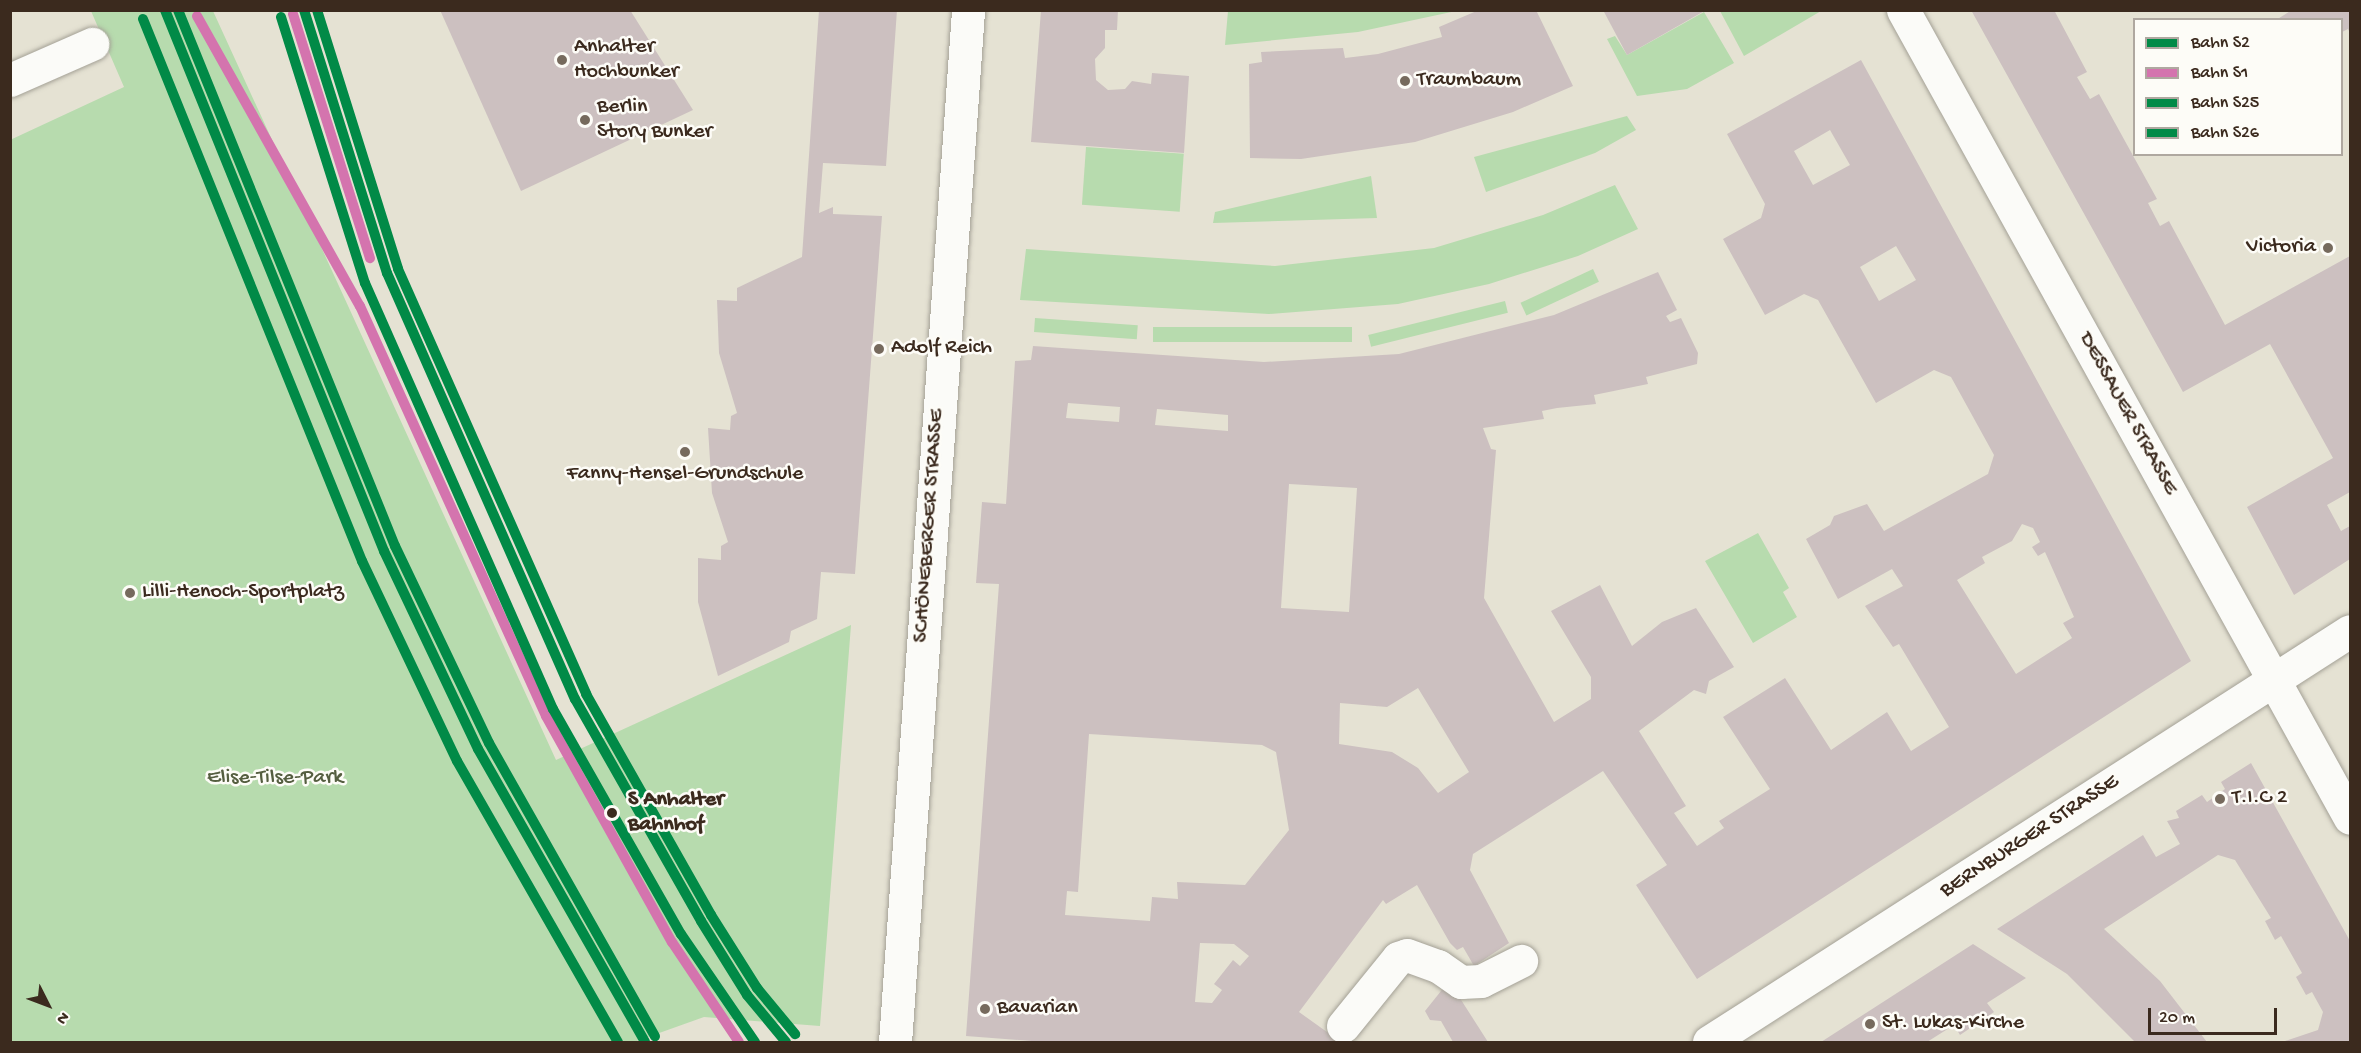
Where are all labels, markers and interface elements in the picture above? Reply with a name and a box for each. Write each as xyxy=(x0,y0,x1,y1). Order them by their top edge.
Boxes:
legend xyxy=(2133,18,2343,156)
text: Bahn S2 xyxy=(2191,33,2250,54)
place label: Anhalter Hochbunker xyxy=(574,34,679,86)
marker: Anhalter Hochbunker xyxy=(555,53,569,67)
text: Bahn S1 xyxy=(2191,63,2248,84)
place label: Traumbaum xyxy=(1417,68,1521,94)
marker: Traumbaum xyxy=(1398,74,1412,88)
text: Bahn S25 xyxy=(2191,93,2259,114)
place label: Berlin Story Bunker xyxy=(597,94,712,146)
marker: Berlin Story Bunker xyxy=(578,113,592,127)
text: Bahn S26 xyxy=(2191,123,2259,144)
place label: Victoria xyxy=(2246,235,2316,261)
marker: Victoria xyxy=(2321,241,2335,255)
street label: DESSAUER STRASSE xyxy=(2071,328,2183,500)
place label: Adolf Reich xyxy=(891,336,992,362)
marker: Adolf Reich xyxy=(872,342,886,356)
street label: SCHÖNEBERGER STRASSE xyxy=(909,408,951,644)
marker: Fanny-Hensel-Grundschule xyxy=(678,445,692,459)
place label: Fanny-Hensel-Grundschule xyxy=(567,462,803,488)
place label: Lilli-Henoch-Sportplatz xyxy=(142,580,344,606)
marker: Lilli-Henoch-Sportplatz xyxy=(123,586,137,600)
park label: Elise-Tilse-Park xyxy=(207,766,343,792)
street label: BERNBURGER STRASSE xyxy=(1936,769,2124,905)
place label: T.I.C 2 xyxy=(2232,786,2287,812)
place label: S Anhalter Bahnhof xyxy=(628,787,724,838)
marker: T.I.C 2 xyxy=(2213,792,2227,806)
marker: S Anhalter Bahnhof xyxy=(601,802,623,824)
north arrow xyxy=(18,975,78,1035)
place label: Bavarian xyxy=(997,996,1078,1022)
scale bar xyxy=(2151,996,2280,1034)
marker: Bavarian xyxy=(978,1002,992,1016)
text: N xyxy=(51,1007,72,1028)
text: 20 m xyxy=(2159,1008,2195,1029)
place label: St. Lukas-Kirche xyxy=(1882,1011,2024,1037)
marker: St. Lukas-Kirche xyxy=(1863,1017,1877,1031)

